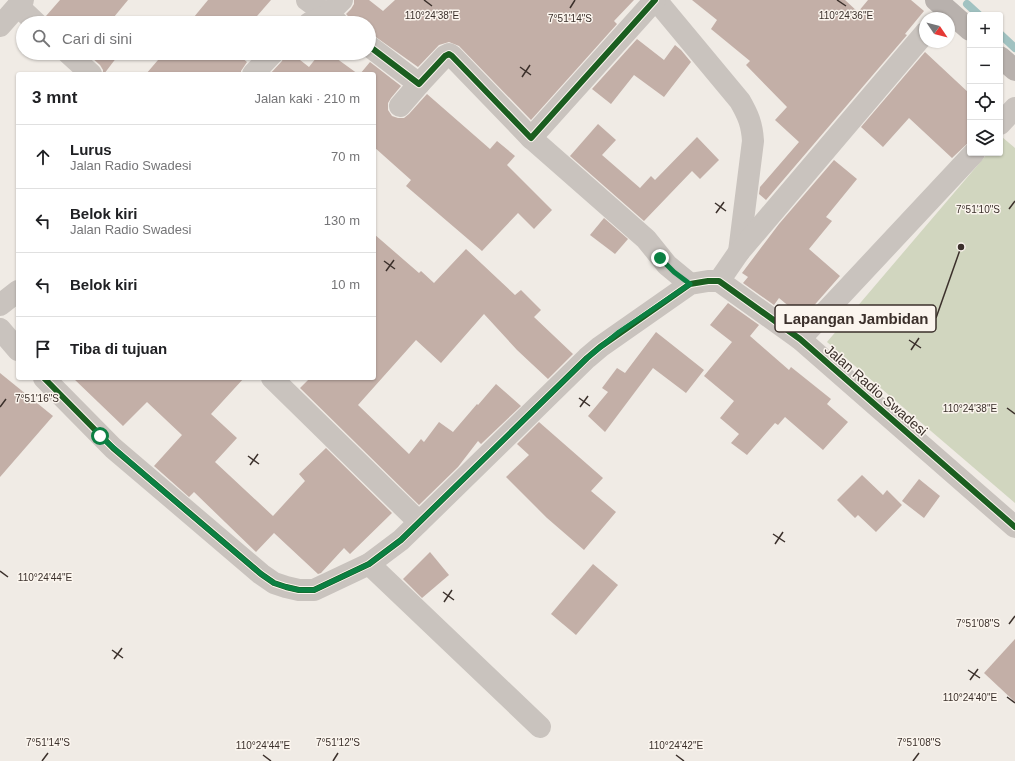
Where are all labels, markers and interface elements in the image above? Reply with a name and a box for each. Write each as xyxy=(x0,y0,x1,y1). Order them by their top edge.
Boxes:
text: 110°24'38"E xyxy=(405,10,459,21)
text: 110°24'36"E xyxy=(819,10,873,21)
north arrow xyxy=(919,12,955,48)
map controls xyxy=(967,12,1003,156)
button: + xyxy=(967,12,1003,48)
text: 7°51'14"S xyxy=(548,13,592,24)
search box xyxy=(16,16,376,60)
icon: search xyxy=(30,27,52,49)
text: Cari di sini xyxy=(62,30,132,47)
button: − xyxy=(967,48,1003,84)
button: locate xyxy=(967,84,1003,120)
text: 3 mnt xyxy=(32,88,77,107)
text: Jalan kaki · 210 m xyxy=(255,91,360,106)
button: layers xyxy=(967,120,1003,156)
text: Lurus xyxy=(70,141,112,158)
icon: ahead xyxy=(32,146,54,168)
text: 70 m xyxy=(331,149,360,164)
text: Jalan Radio Swadesi xyxy=(70,158,191,173)
text: 7°51'10"S xyxy=(956,204,1000,215)
text: Belok kiri xyxy=(70,205,138,222)
icon: left xyxy=(32,210,54,232)
text: 130 m xyxy=(324,213,360,228)
text: Jalan Radio Swadesi xyxy=(70,222,191,237)
route end xyxy=(651,249,669,267)
icon: left xyxy=(32,274,54,296)
text: Belok kiri xyxy=(70,276,138,293)
text: 10 m xyxy=(331,277,360,292)
callout: Lapangan Jambidan xyxy=(775,305,936,332)
text: Lapangan Jambidan xyxy=(783,310,929,327)
icon: arrive xyxy=(32,338,54,360)
text: Tiba di tujuan xyxy=(70,340,167,357)
street label: Jalan Radio Swadesi xyxy=(821,341,931,439)
text: 7°51'16"S xyxy=(15,393,59,404)
text: 110°24'38"E xyxy=(943,403,997,414)
route start xyxy=(91,427,109,445)
text: 110°24'44"E xyxy=(18,572,72,583)
text: 7°51'08"S xyxy=(956,618,1000,629)
text: 110°24'40"E xyxy=(943,692,997,703)
text: 7°51'14"S xyxy=(26,737,70,748)
text: 7°51'12"S xyxy=(316,737,360,748)
text: 7°51'08"S xyxy=(897,737,941,748)
text: 110°24'44"E xyxy=(236,740,290,751)
text: 110°24'42"E xyxy=(649,740,703,751)

